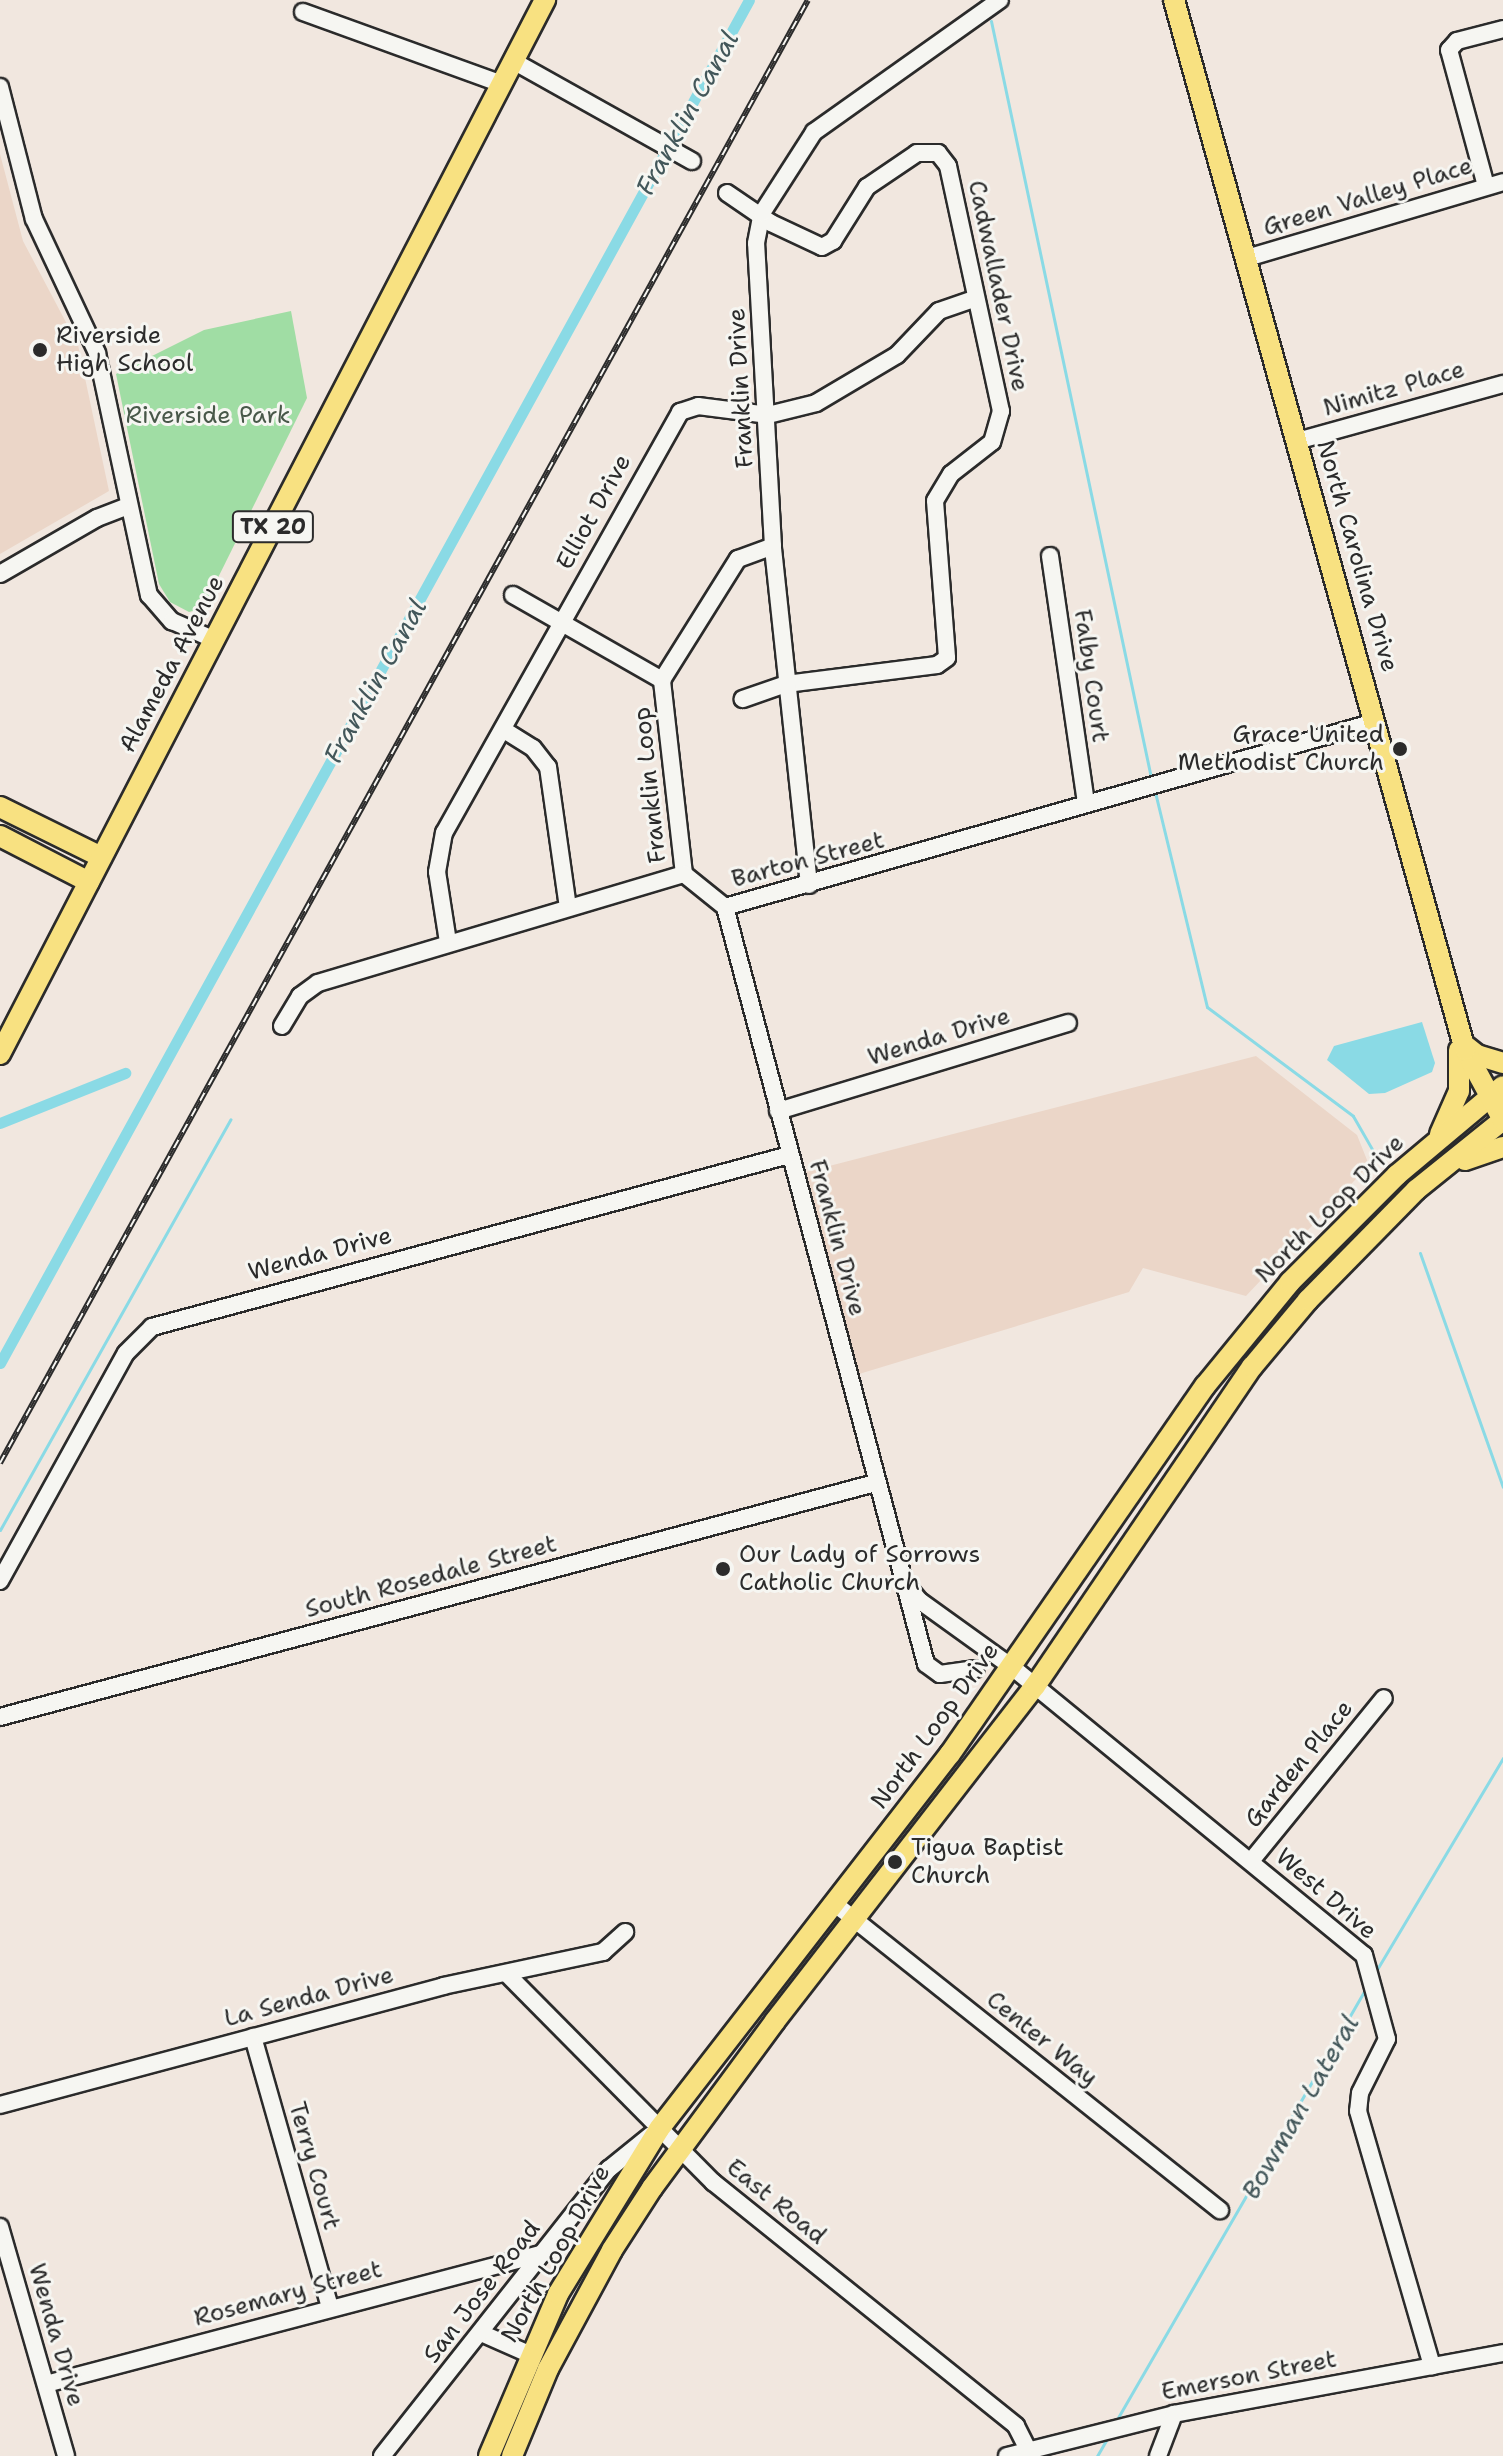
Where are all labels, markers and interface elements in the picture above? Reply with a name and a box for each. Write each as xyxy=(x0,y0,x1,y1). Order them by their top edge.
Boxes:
water label: Franklin Canal xyxy=(629,25,745,201)
street label: Green Valley Place xyxy=(1260,151,1476,243)
street label: Cadwallader Drive xyxy=(962,178,1034,394)
street label: Franklin Drive xyxy=(722,307,760,469)
place label: Riverside High School xyxy=(56,322,193,378)
marker: Riverside High School xyxy=(31,341,49,359)
street label: Nimitz Place xyxy=(1320,355,1468,423)
park label: Riverside Park xyxy=(125,402,291,430)
street label: North Carolina Drive xyxy=(1310,437,1404,675)
street label: Elliot Drive xyxy=(551,449,637,575)
road number: TX 20 xyxy=(231,509,315,545)
street label: Alameda Avenue xyxy=(113,571,231,757)
water label: Franklin Canal xyxy=(317,593,433,769)
street label: Falby Court xyxy=(1067,608,1115,744)
street label: Franklin Loop xyxy=(627,706,673,864)
place label: Grace United Methodist Church xyxy=(1178,721,1384,777)
marker: Grace United Methodist Church xyxy=(1391,740,1409,758)
street label: Barton Street xyxy=(729,826,887,894)
street label: Wenda Drive xyxy=(864,1002,1014,1072)
street label: North Loop Drive xyxy=(1250,1129,1410,1289)
street label: Franklin Drive xyxy=(802,1157,872,1319)
street label: Wenda Drive xyxy=(245,1221,395,1287)
street label: South Rosedale Street xyxy=(302,1530,560,1624)
place label: Our Lady of Sorrows Catholic Church xyxy=(739,1541,980,1597)
marker: Our Lady of Sorrows Catholic Church xyxy=(714,1560,732,1578)
street label: North Loop Drive xyxy=(865,1637,1005,1815)
street label: Garden Place xyxy=(1239,1695,1359,1833)
place label: Tigua Baptist Church xyxy=(911,1834,1064,1890)
street label: West Drive xyxy=(1270,1842,1382,1946)
marker: Tigua Baptist Church xyxy=(886,1853,904,1871)
street label: La Senda Drive xyxy=(221,1961,397,2033)
street label: Center Way xyxy=(981,1985,1103,2093)
water label: Bowman Lateral xyxy=(1235,2009,1365,2205)
street label: Terry Court xyxy=(282,2099,346,2233)
street label: East Road xyxy=(720,2153,832,2251)
street label: North Loop Drive xyxy=(495,2160,617,2348)
street label: San Jose Road xyxy=(417,2215,547,2369)
street label: Rosemary Street xyxy=(191,2255,385,2333)
street label: Wenda Drive xyxy=(22,2260,90,2410)
street label: Emerson Street xyxy=(1159,2345,1339,2407)

